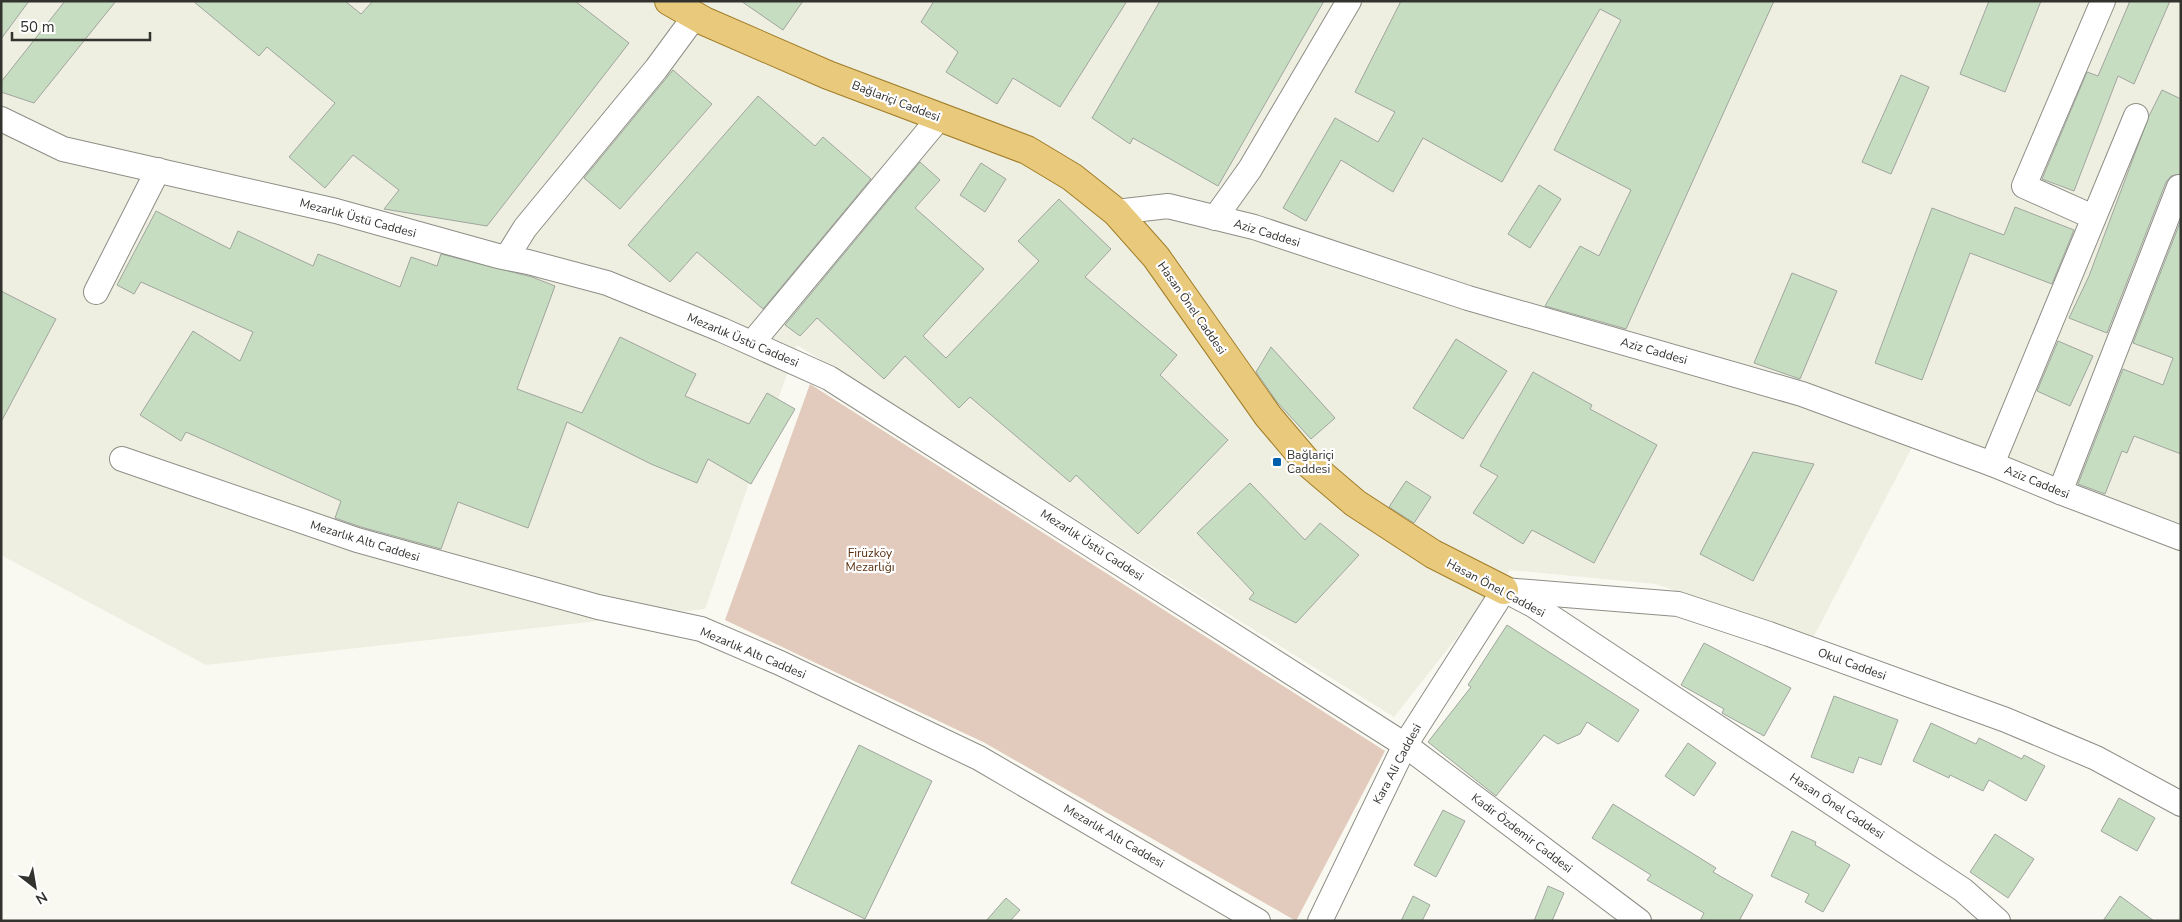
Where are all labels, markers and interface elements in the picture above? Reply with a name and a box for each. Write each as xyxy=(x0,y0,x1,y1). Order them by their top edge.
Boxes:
scale bar xyxy=(12,10,150,42)
text: 50 m xyxy=(20,17,55,37)
street label: Bağlariçi Caddesi xyxy=(850,77,942,125)
street label: Mezarlık Üstü Caddesi xyxy=(298,195,418,241)
street label: Aziz Caddesi xyxy=(1232,215,1302,251)
street label: Hasan Önel Caddesi xyxy=(1154,258,1230,358)
street label: Mezarlık Üstü Caddesi xyxy=(685,309,801,371)
street label: Aziz Caddesi xyxy=(1619,334,1689,368)
place label: Bağlariçi Caddesi xyxy=(1287,447,1334,477)
marker: Bağlariçi Caddesi xyxy=(1271,456,1283,468)
street label: Aziz Caddesi xyxy=(2002,462,2072,502)
street label: Mezarlık Üstü Caddesi xyxy=(1037,506,1147,584)
street label: Mezarlık Altı Caddesi xyxy=(308,517,422,565)
park label: Firüzköy Mezarlığı xyxy=(846,545,894,575)
street label: Hasan Önel Caddesi xyxy=(1444,555,1548,621)
street label: Mezarlık Altı Caddesi xyxy=(698,623,808,683)
street label: Okul Caddesi xyxy=(1816,644,1888,684)
street label: Kara Ali Caddesi xyxy=(1369,721,1425,807)
street label: Hasan Önel Caddesi xyxy=(1787,769,1887,843)
street label: Kadir Özdemir Caddesi xyxy=(1468,790,1576,876)
street label: Mezarlık Altı Caddesi xyxy=(1061,801,1167,871)
north arrow xyxy=(10,862,60,912)
text: N xyxy=(32,887,51,909)

